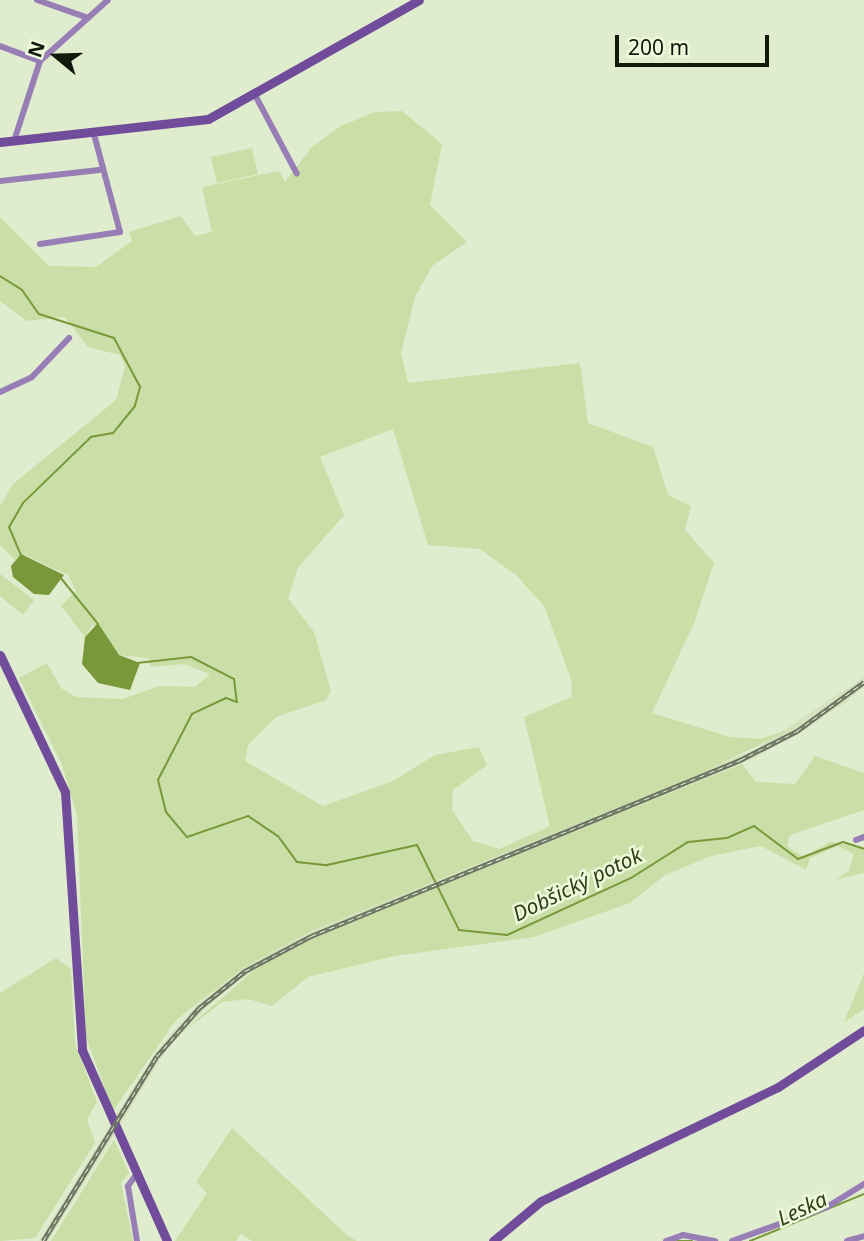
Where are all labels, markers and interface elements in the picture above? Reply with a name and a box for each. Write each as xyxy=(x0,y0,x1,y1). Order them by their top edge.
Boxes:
north arrow xyxy=(21,21,91,91)
scale bar xyxy=(619,21,773,65)
text: 200 m xyxy=(628,33,689,61)
text: N xyxy=(21,38,51,61)
water label: Dobšický potok xyxy=(508,842,646,926)
water label: Leska xyxy=(773,1186,831,1230)

